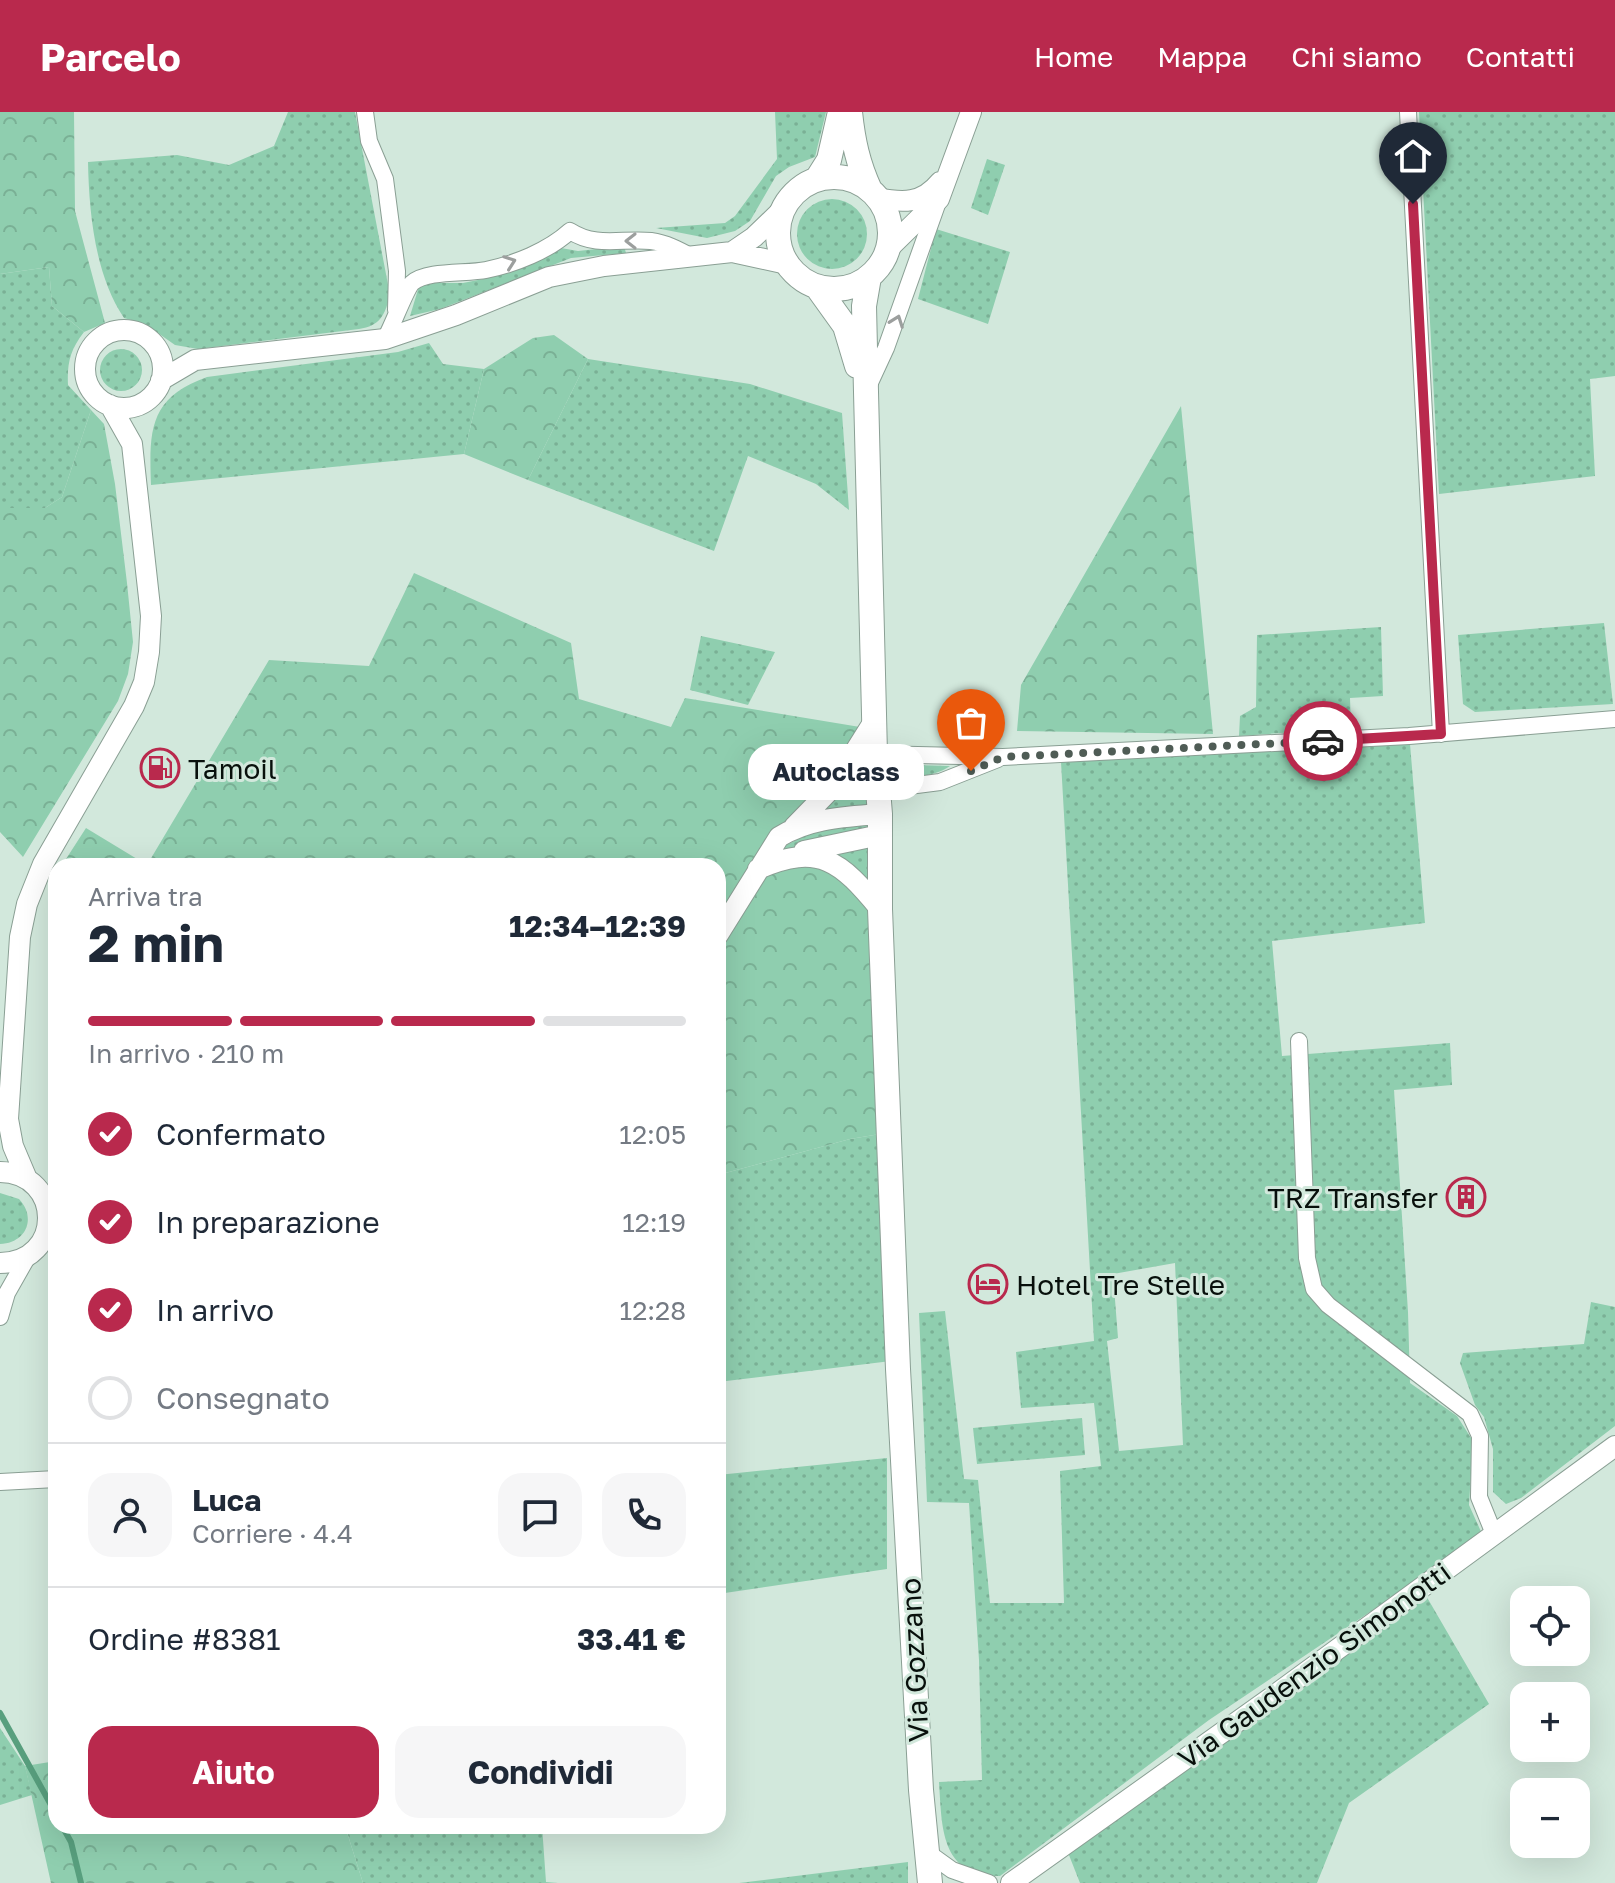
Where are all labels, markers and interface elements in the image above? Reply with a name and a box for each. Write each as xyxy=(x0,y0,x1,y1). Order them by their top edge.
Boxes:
text: Parcelo xyxy=(40,34,181,79)
text: Home xyxy=(1034,40,1113,73)
text: Mappa xyxy=(1157,40,1247,73)
text: Chi siamo xyxy=(1291,40,1422,73)
text: Contatti xyxy=(1466,40,1575,73)
pin xyxy=(1379,122,1447,204)
icon: home xyxy=(1391,134,1435,178)
one-way arrow xyxy=(625,232,637,250)
one-way arrow xyxy=(502,255,516,272)
one-way arrow xyxy=(887,315,904,329)
pin xyxy=(937,689,1005,771)
icon: bag xyxy=(949,701,993,745)
courier xyxy=(1283,701,1363,781)
icon: car xyxy=(1301,719,1345,763)
callout: Autoclass xyxy=(747,743,923,799)
fuel station icon: Tamoil xyxy=(139,747,181,789)
place label: Tamoil xyxy=(188,752,277,785)
text: Autoclass xyxy=(772,756,900,787)
text: Arriva tra xyxy=(88,881,203,912)
text: 12:34–12:39 xyxy=(509,908,686,944)
text: 2 min xyxy=(88,911,224,973)
text: In arrivo · 210 m xyxy=(88,1038,284,1069)
icon: check xyxy=(88,1112,132,1156)
text: Confermato xyxy=(156,1116,326,1152)
text: 12:05 xyxy=(619,1119,686,1150)
building icon: TRZ Transfer xyxy=(1445,1176,1487,1218)
place label: TRZ Transfer xyxy=(1267,1181,1438,1214)
icon: check xyxy=(88,1200,132,1244)
text: In preparazione xyxy=(156,1204,380,1240)
text: 12:19 xyxy=(622,1207,686,1238)
hotel icon: Hotel Tre Stelle xyxy=(967,1263,1009,1305)
place label: Hotel Tre Stelle xyxy=(1016,1268,1225,1301)
icon: check xyxy=(88,1288,132,1332)
text: In arrivo xyxy=(156,1292,274,1328)
text: 12:28 xyxy=(620,1295,686,1326)
text: Consegnato xyxy=(156,1380,330,1416)
button: person xyxy=(88,1473,172,1557)
button: chat xyxy=(498,1473,582,1557)
button: phone xyxy=(602,1473,686,1557)
text: Luca xyxy=(192,1482,261,1518)
text: Corriere · 4.4 xyxy=(192,1518,353,1549)
street label: Via Gaudenzio Simonotti xyxy=(1171,1555,1457,1775)
street label: Via Gozzano xyxy=(893,1577,935,1743)
map controls xyxy=(1510,1586,1590,1858)
button: locate xyxy=(1510,1586,1590,1666)
text: Ordine #8381 xyxy=(88,1621,281,1657)
text: 33.41 € xyxy=(577,1621,686,1657)
button: + xyxy=(1510,1682,1590,1762)
button: Aiuto xyxy=(88,1726,379,1818)
button: Condividi xyxy=(395,1726,686,1818)
button: − xyxy=(1510,1778,1590,1858)

